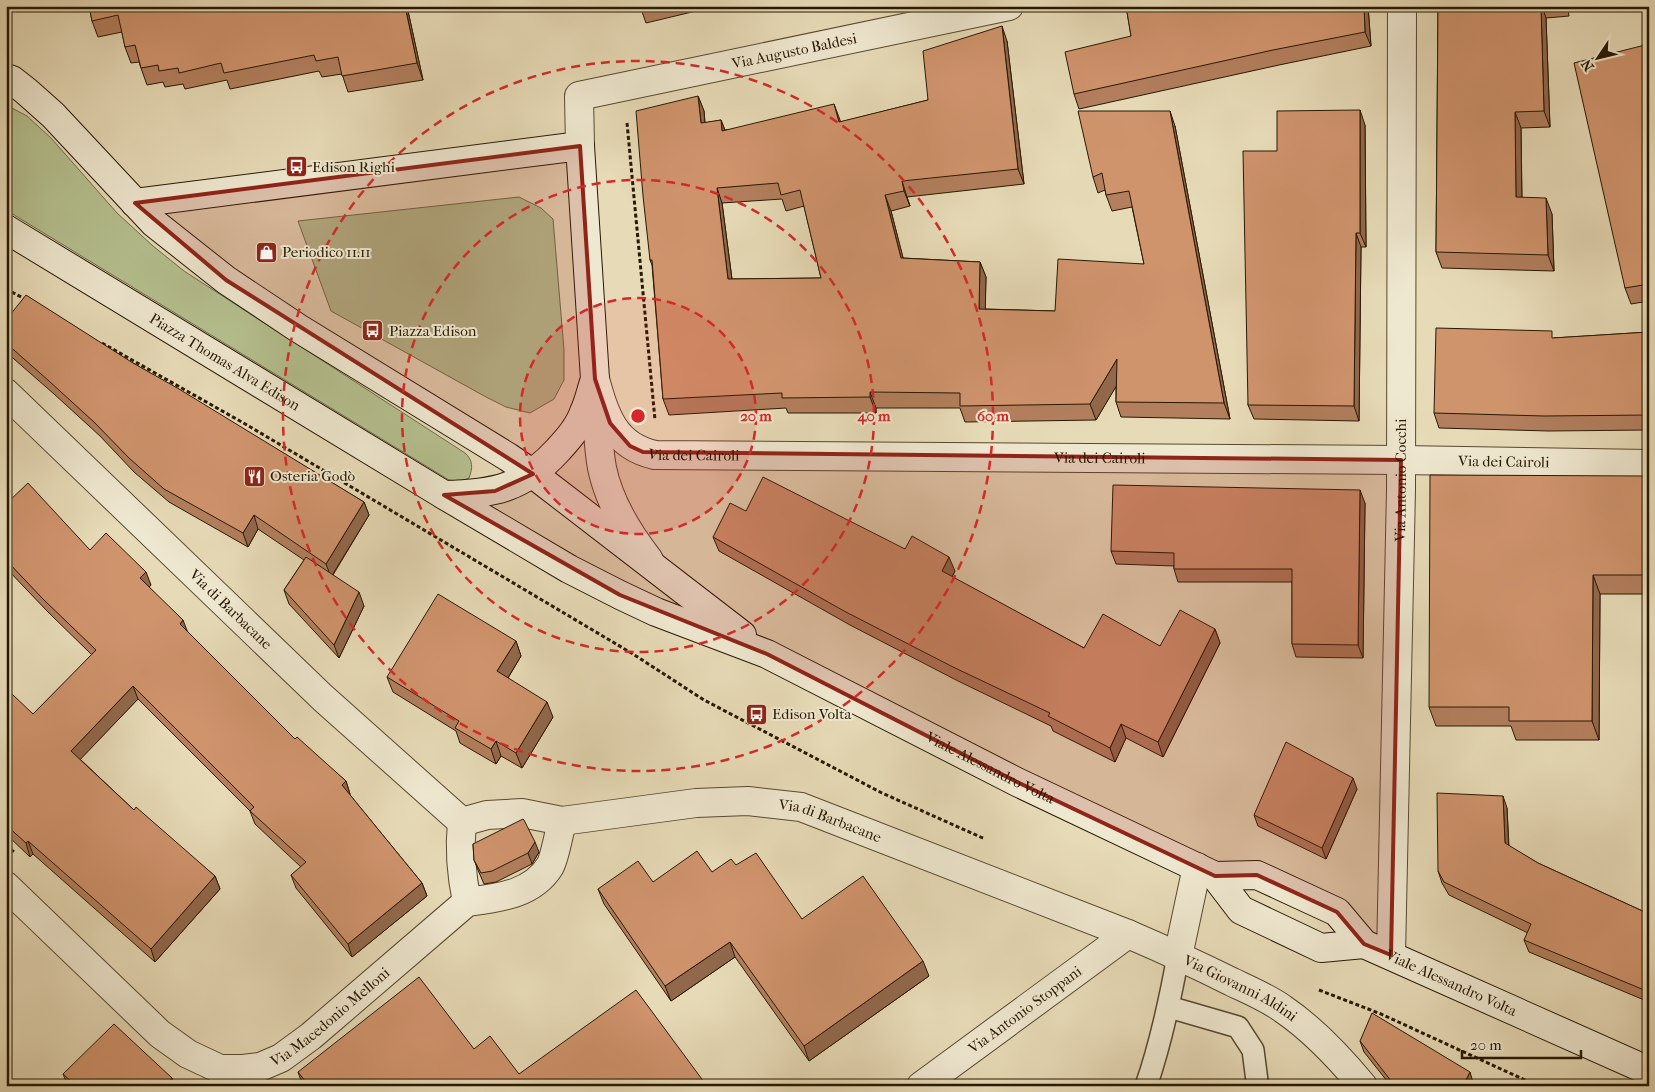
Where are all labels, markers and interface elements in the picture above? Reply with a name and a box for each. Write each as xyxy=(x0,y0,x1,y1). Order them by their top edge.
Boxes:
street label: Via Augusto Baldesi xyxy=(729,29,859,73)
north arrow xyxy=(1572,32,1622,82)
text: N xyxy=(1578,56,1598,74)
bus stop icon: Edison Righi xyxy=(284,155,308,179)
place label: Edison Righi xyxy=(312,158,395,176)
shop icon: Periodico 11.11 xyxy=(254,240,278,264)
place label: Periodico 11.11 xyxy=(282,243,371,261)
street label: Piazza Thomas Alva Edison xyxy=(146,309,304,415)
bus stop icon: Piazza Edison xyxy=(361,319,385,343)
place label: Piazza Edison xyxy=(389,322,477,340)
centre of rings xyxy=(629,407,647,425)
text: 20 m xyxy=(740,407,772,425)
text: 40 m xyxy=(857,407,891,425)
text: 60 m xyxy=(977,407,1010,425)
street label: Via Antonio Cocchi xyxy=(1391,418,1410,543)
street label: Via dei Cairoli xyxy=(645,444,740,465)
street label: Via dei Cairoli xyxy=(1053,449,1146,467)
street label: Via dei Cairoli xyxy=(1457,452,1550,471)
restaurant icon: Osteria Godò xyxy=(242,464,266,488)
place label: Osteria Godò xyxy=(270,467,356,485)
street label: Via di Barbacane xyxy=(185,565,276,654)
bus stop icon: Edison Volta xyxy=(744,702,768,726)
place label: Edison Volta xyxy=(772,705,853,723)
street label: Viale Alessandro Volta xyxy=(922,727,1058,808)
street label: Via di Barbacane xyxy=(777,795,884,847)
street label: Viale Alessandro Volta xyxy=(1382,945,1521,1020)
street label: Via Giovanni Aldini xyxy=(1180,951,1301,1025)
street label: Via Antonio Stoppani xyxy=(964,962,1086,1058)
street label: Via Macedonio Melloni xyxy=(267,963,394,1071)
scale bar xyxy=(1462,1027,1581,1059)
text: 20 m xyxy=(1470,1036,1502,1054)

